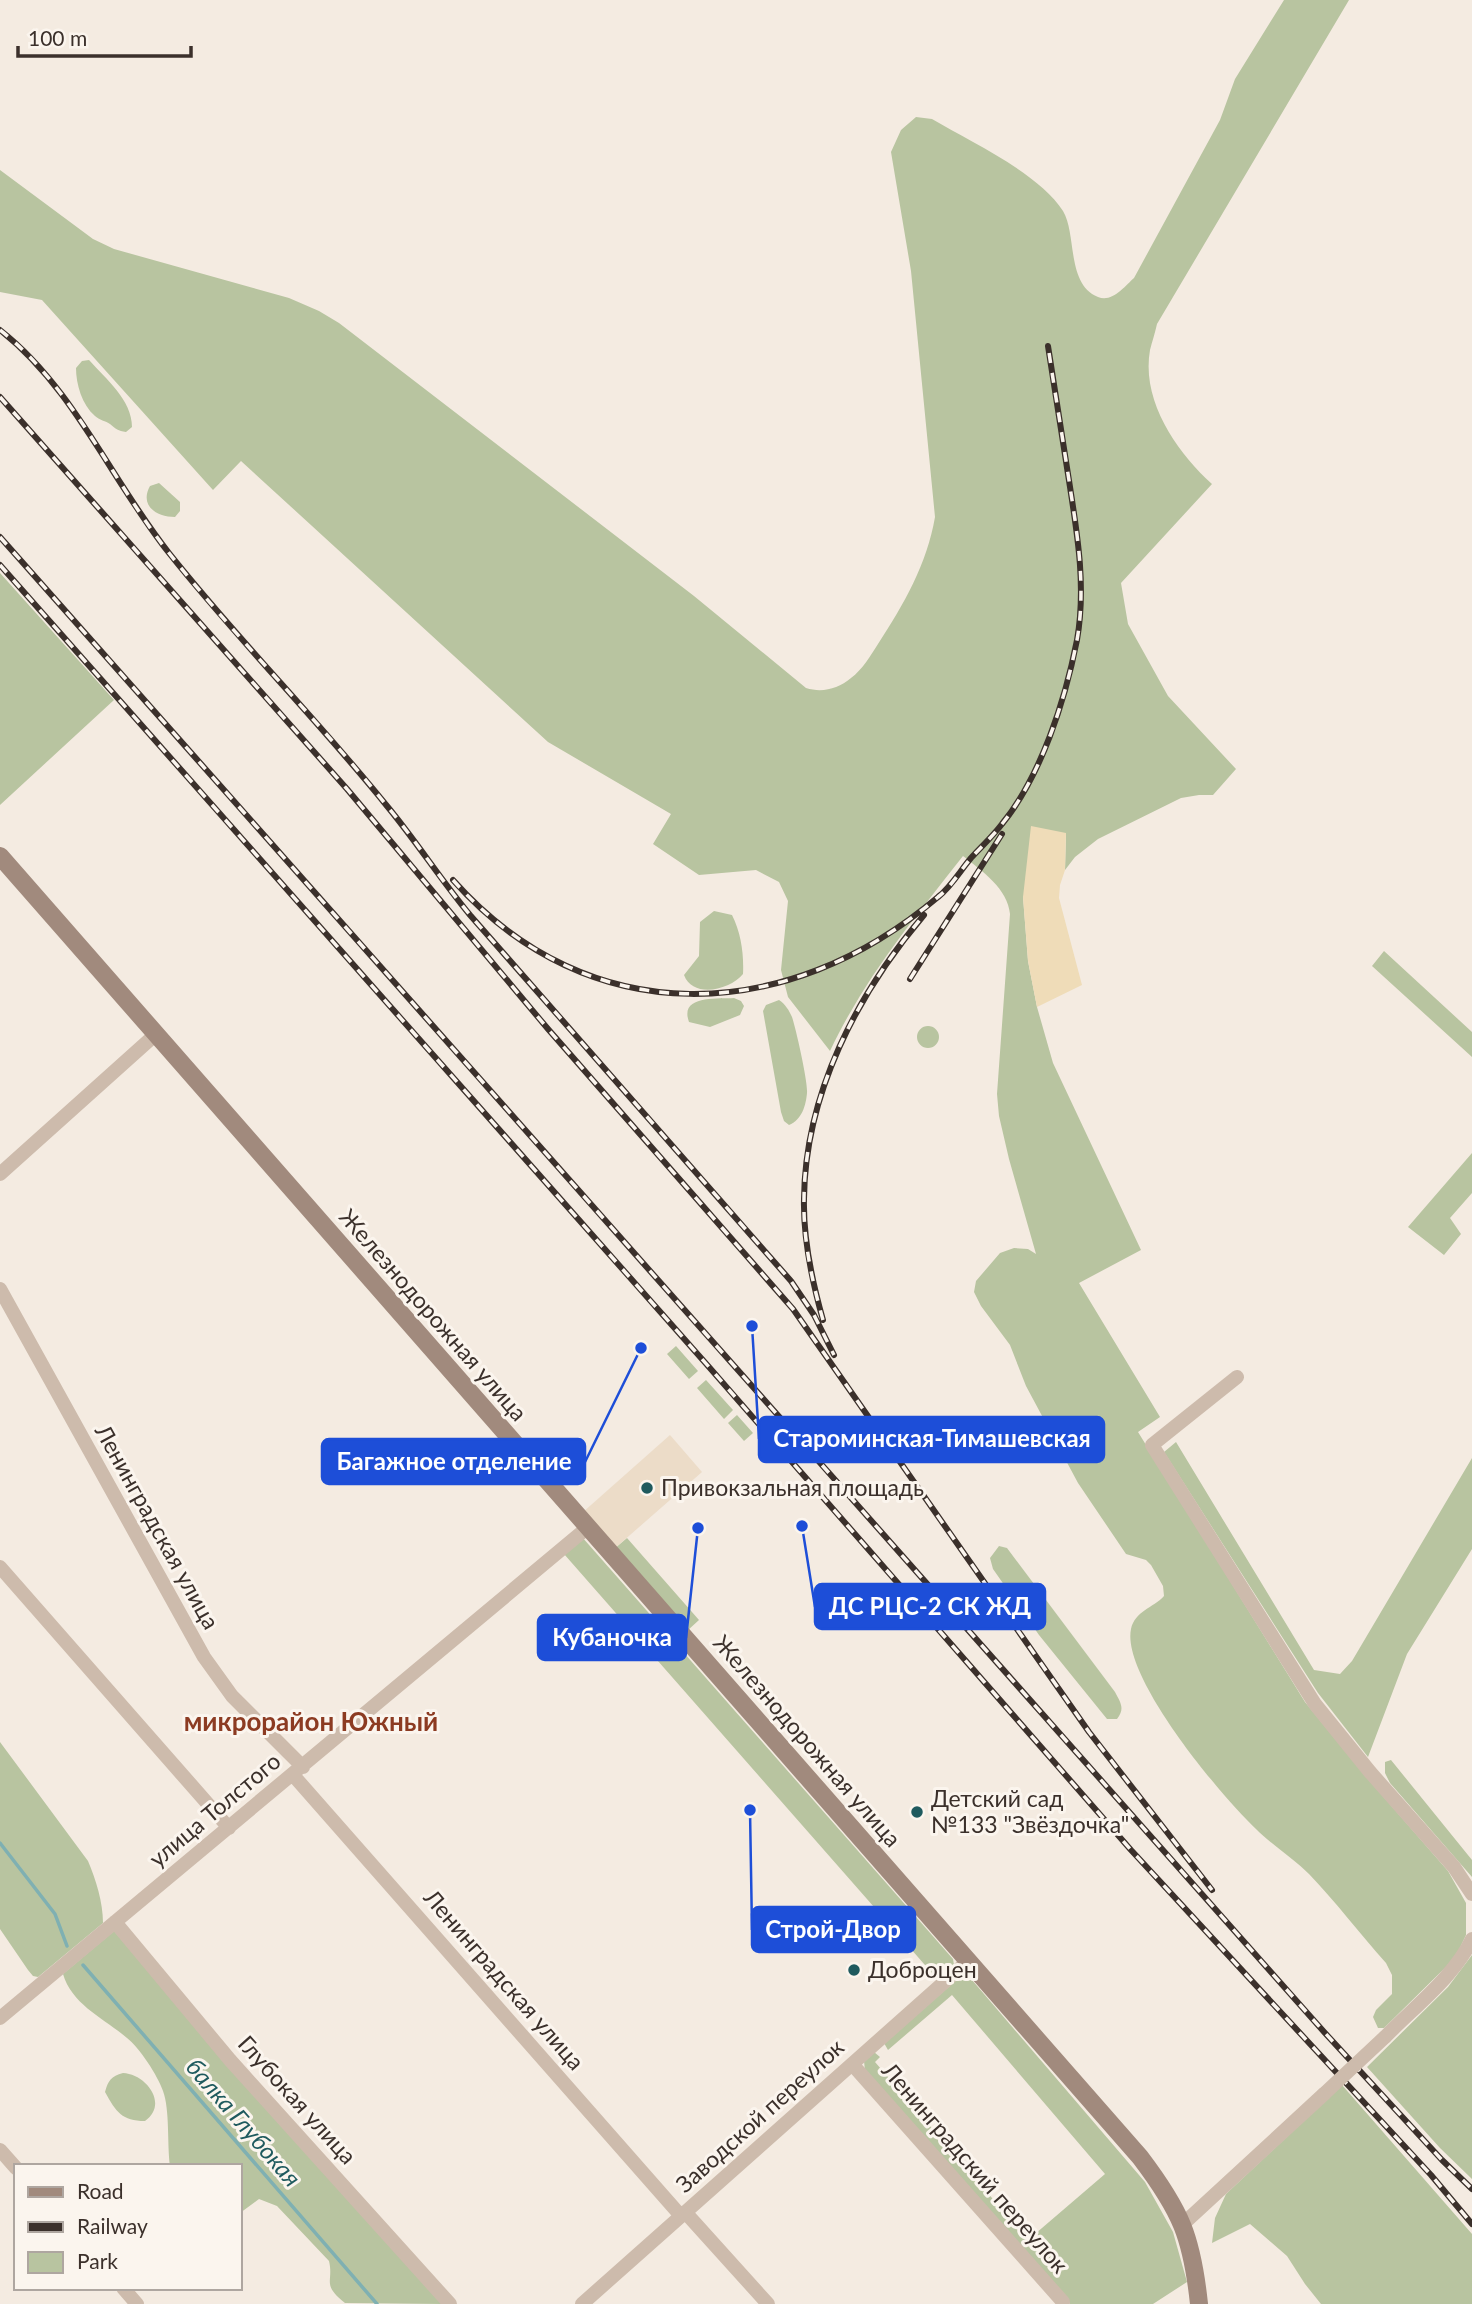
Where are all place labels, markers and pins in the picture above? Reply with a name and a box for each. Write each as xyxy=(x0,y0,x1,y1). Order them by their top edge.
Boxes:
callout: Староминская-Тимашевская xyxy=(759,1417,1104,1462)
callout: Багажное отделение xyxy=(322,1439,585,1484)
place label: Привокзальная площадь xyxy=(661,1473,924,1501)
marker: Привокзальная площадь xyxy=(639,1480,655,1496)
callout: ДС РЦС-2 СК ЖД xyxy=(815,1584,1045,1629)
callout: Кубаночка xyxy=(538,1615,686,1660)
place label: Детский сад №133 "Звёздочка" xyxy=(931,1784,1129,1838)
marker: Детский сад №133 "Звёздочка" xyxy=(909,1804,925,1820)
callout: Строй-Двор xyxy=(752,1907,915,1952)
place label: Доброцен xyxy=(868,1955,977,1983)
marker: Доброцен xyxy=(846,1962,862,1978)

